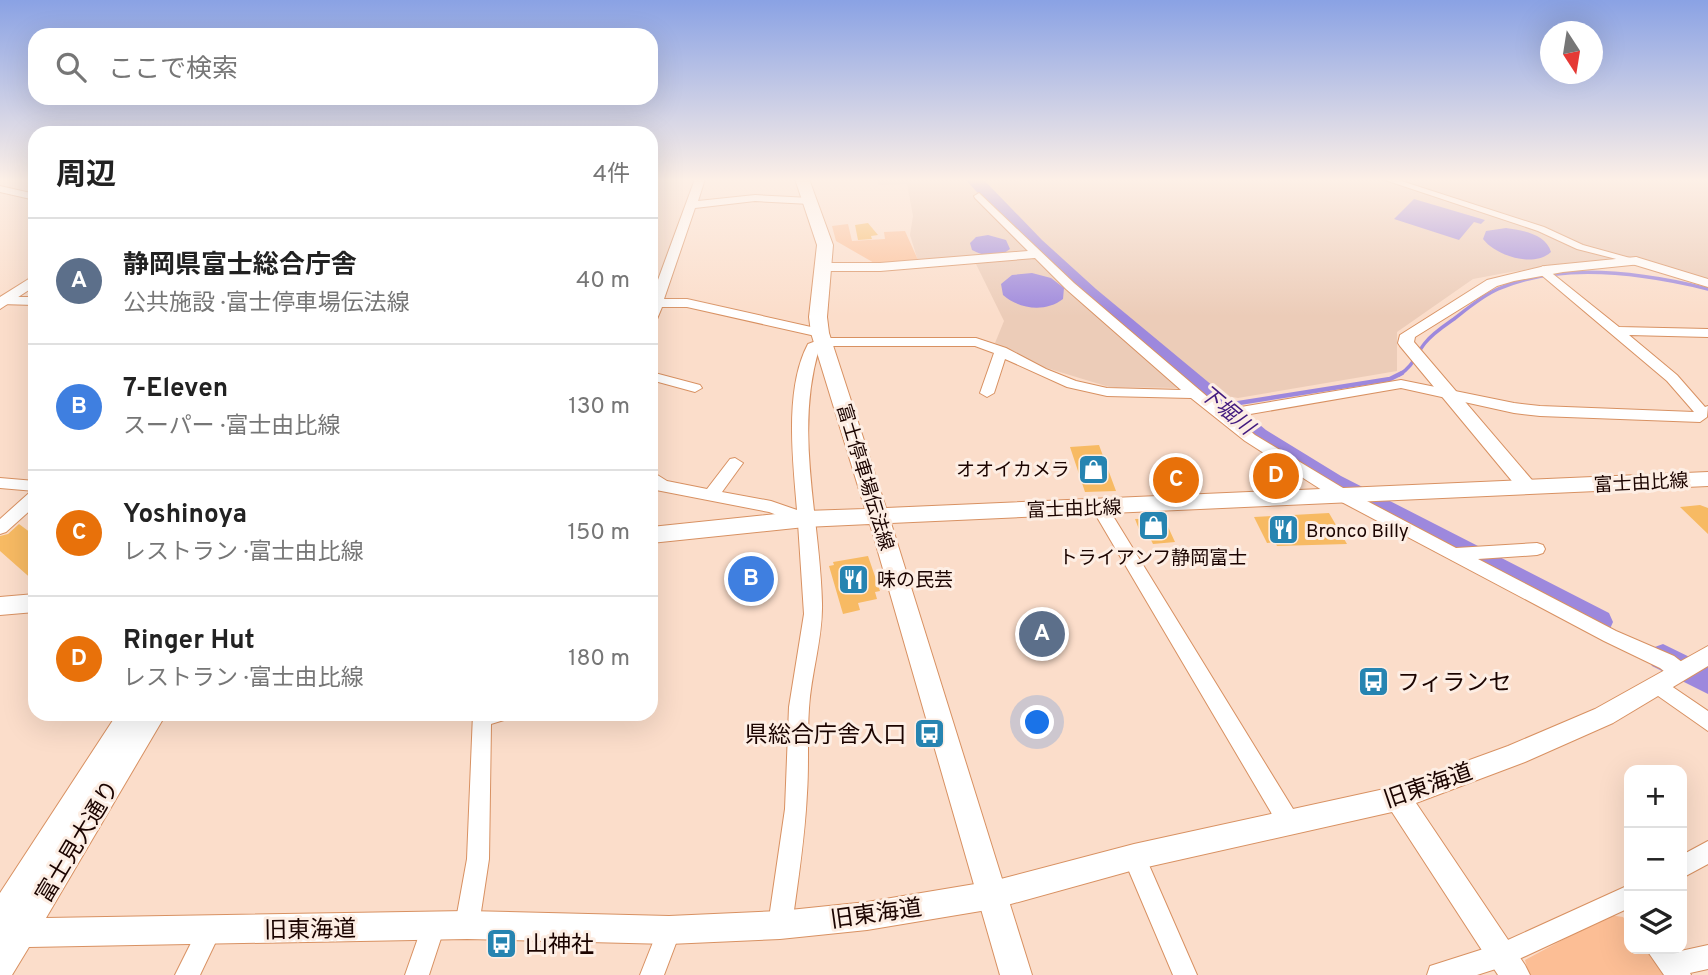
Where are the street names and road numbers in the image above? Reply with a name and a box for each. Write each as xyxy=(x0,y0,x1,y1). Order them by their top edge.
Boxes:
street label: 富士停車場伝法線 xyxy=(830,401,898,554)
street label: 富士由比線 xyxy=(1593,470,1689,498)
street label: 富士由比線 xyxy=(1026,496,1122,524)
street label: 旧東海道 xyxy=(1381,759,1477,816)
street label: 富士見大通り xyxy=(31,776,127,909)
street label: 旧東海道 xyxy=(829,895,924,936)
street label: 旧東海道 xyxy=(264,916,356,947)

